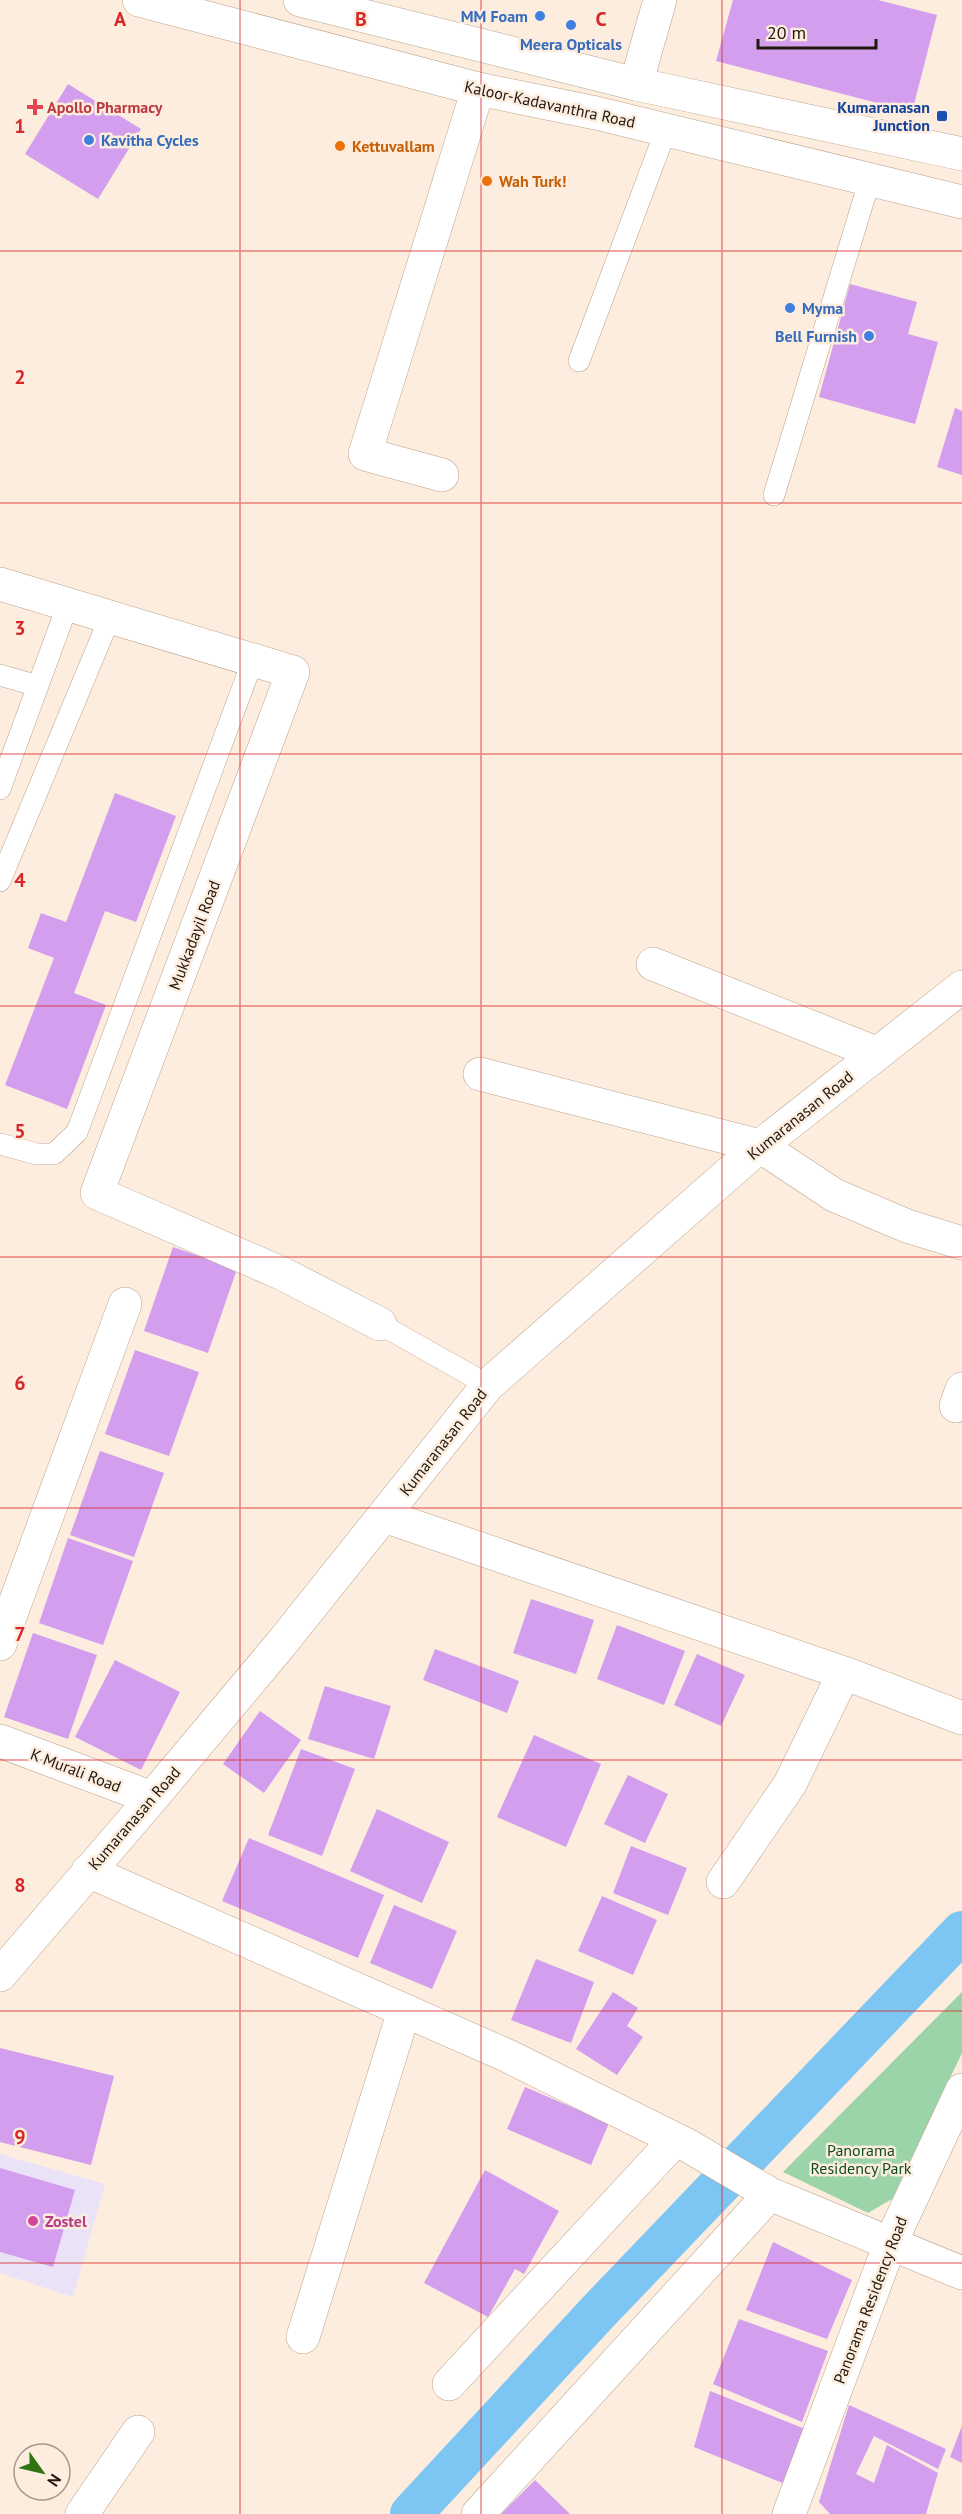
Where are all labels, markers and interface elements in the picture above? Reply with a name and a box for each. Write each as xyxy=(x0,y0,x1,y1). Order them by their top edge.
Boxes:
text: A xyxy=(114,6,127,32)
text: B xyxy=(355,6,367,32)
place label: MM Foam xyxy=(461,6,528,26)
text: C xyxy=(595,6,607,32)
marker: MM Foam xyxy=(533,9,547,23)
scale bar xyxy=(758,12,876,50)
marker: Meera Opticals xyxy=(564,18,578,32)
text: 20 m xyxy=(767,21,806,44)
place label: Meera Opticals xyxy=(520,34,622,54)
street label: Kaloor-Kadavanthra Road xyxy=(463,76,637,132)
place label: Apollo Pharmacy xyxy=(47,97,163,117)
place label: Kumaranasan Junction xyxy=(837,97,930,135)
marker: Apollo Pharmacy xyxy=(28,100,42,114)
marker: Kumaranasan Junction xyxy=(935,109,949,123)
text: 1 xyxy=(14,113,26,139)
place label: Kavitha Cycles xyxy=(101,130,199,150)
marker: Kavitha Cycles xyxy=(82,133,96,147)
place label: Kettuvallam xyxy=(352,136,435,156)
marker: Kettuvallam xyxy=(333,139,347,153)
place label: Wah Turk! xyxy=(499,171,566,191)
marker: Wah Turk! xyxy=(480,174,494,188)
place label: Myma xyxy=(802,298,843,318)
marker: Myma xyxy=(783,301,797,315)
place label: Bell Furnish xyxy=(775,326,857,346)
marker: Bell Furnish xyxy=(862,329,876,343)
text: 2 xyxy=(14,364,26,390)
text: 3 xyxy=(14,615,26,641)
text: 4 xyxy=(14,867,26,893)
street label: Mukkadayil Road xyxy=(164,877,224,993)
street label: Kumaranasan Road xyxy=(743,1066,857,1164)
text: 5 xyxy=(14,1118,26,1144)
text: 6 xyxy=(14,1370,26,1396)
street label: Kumaranasan Road xyxy=(395,1384,491,1500)
text: 7 xyxy=(14,1621,26,1647)
street label: K Murali Road xyxy=(28,1744,124,1796)
street label: Kumaranasan Road xyxy=(84,1762,184,1874)
text: 8 xyxy=(14,1872,26,1898)
text: 9 xyxy=(14,2124,26,2150)
park label: Panorama Residency Park xyxy=(811,2140,912,2178)
place label: Zostel xyxy=(45,2211,87,2231)
street label: Panorama Residency Road xyxy=(829,2213,911,2387)
marker: Zostel xyxy=(26,2214,40,2228)
north arrow xyxy=(12,2442,72,2502)
text: N xyxy=(43,2470,66,2490)

